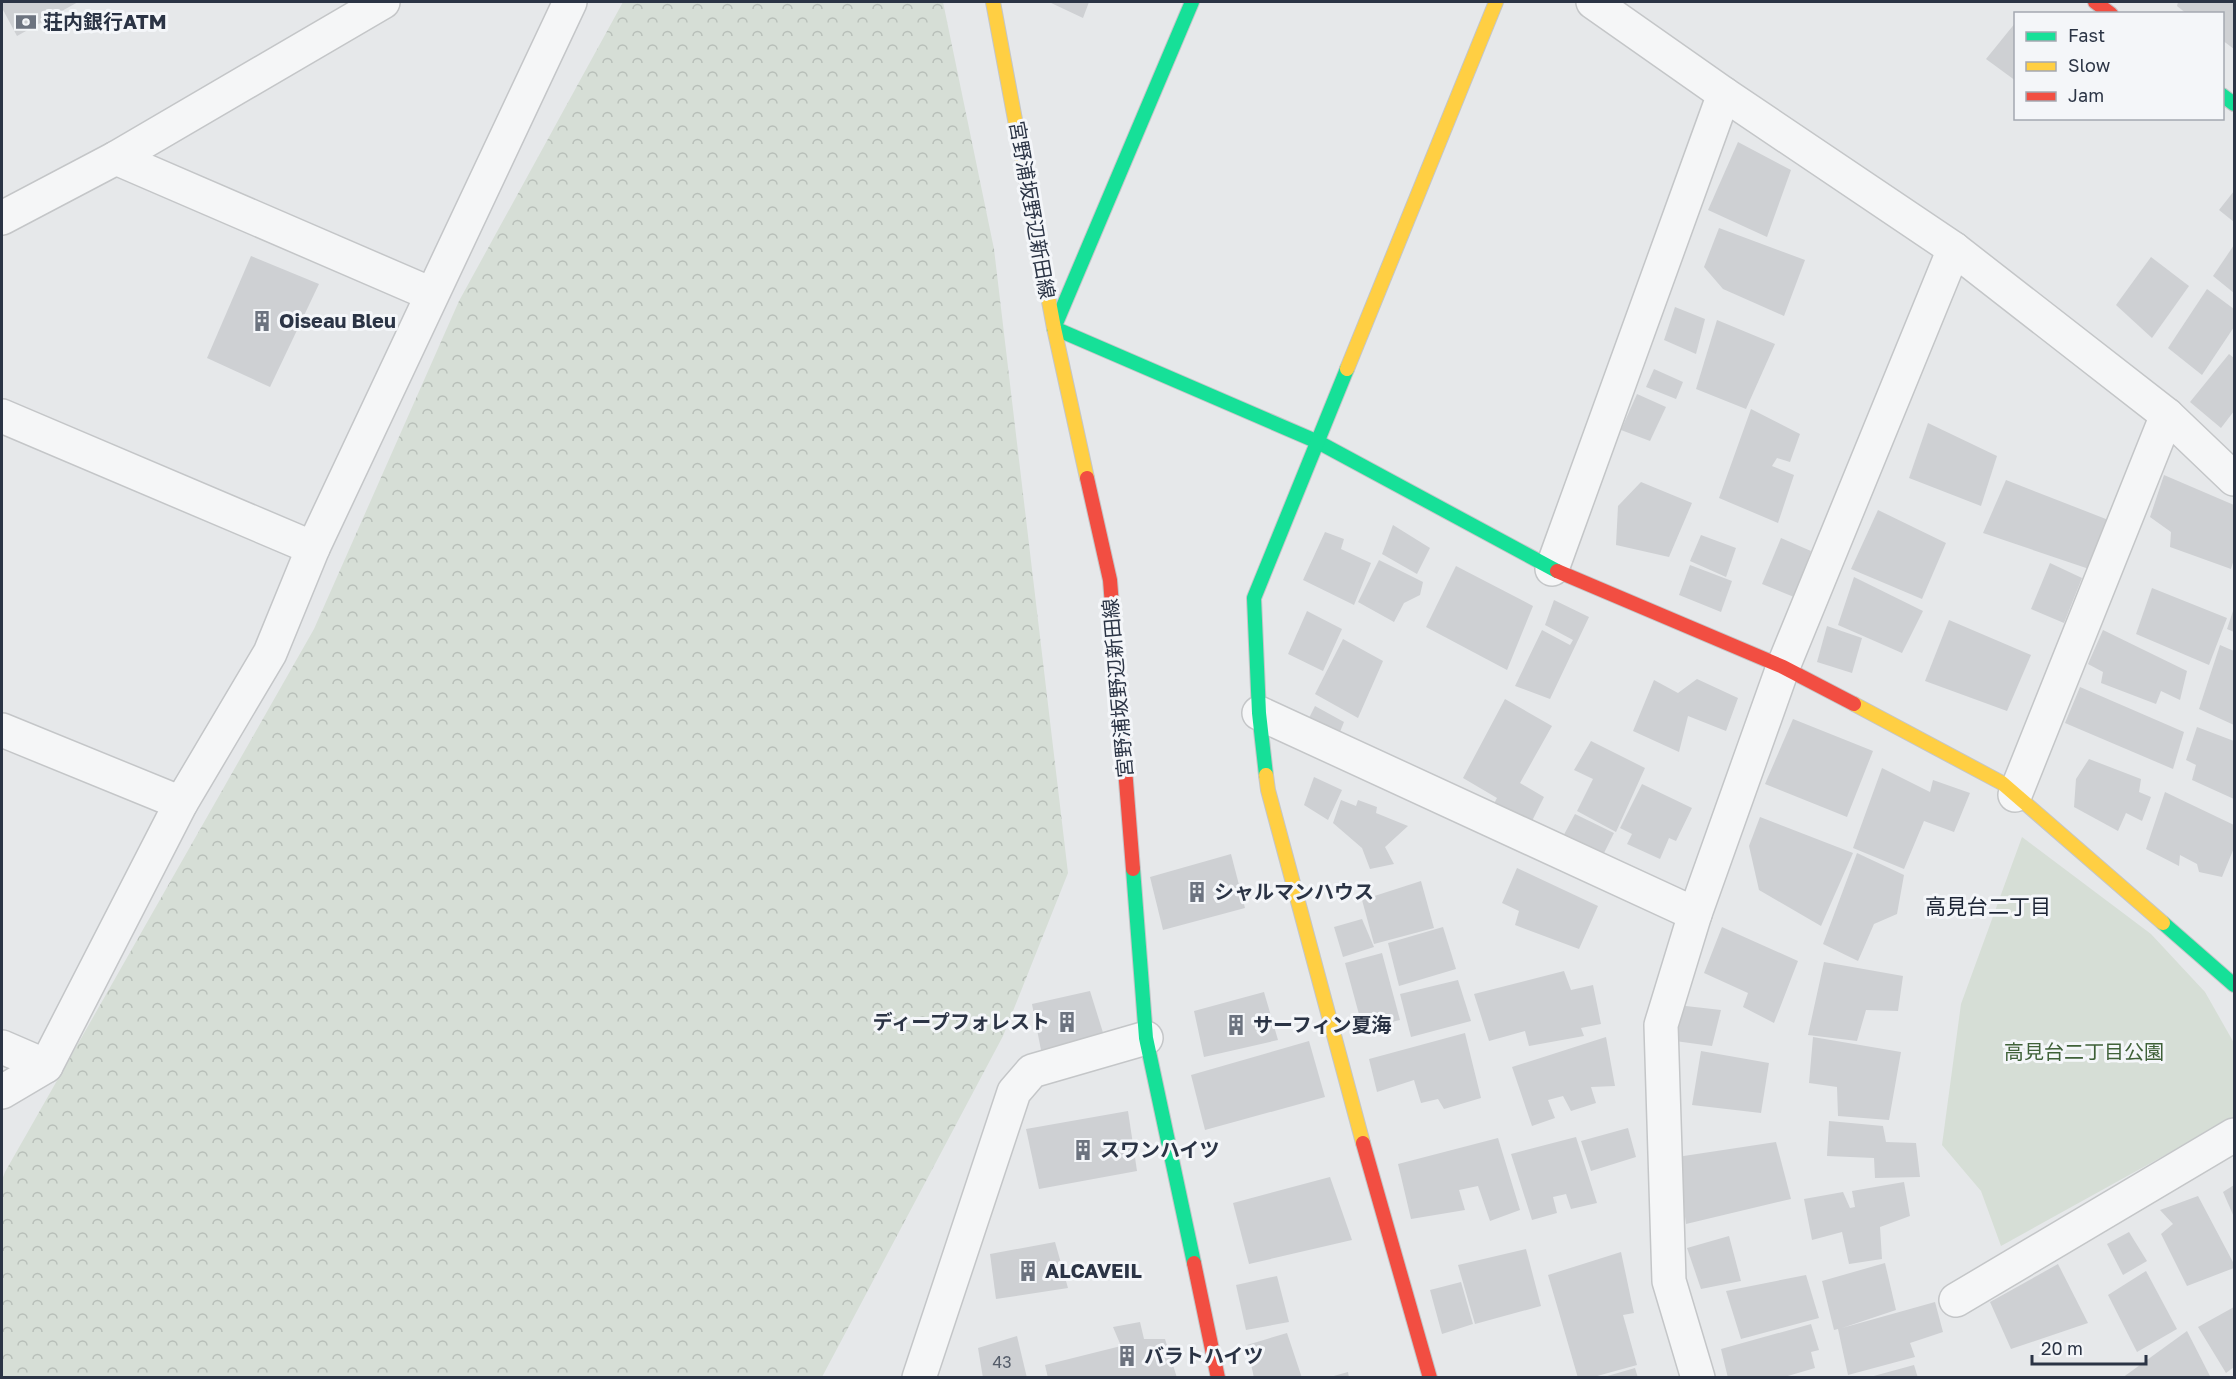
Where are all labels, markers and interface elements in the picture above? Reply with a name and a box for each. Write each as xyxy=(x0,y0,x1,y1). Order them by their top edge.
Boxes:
place label: 荘内銀行ATM xyxy=(43,9,167,33)
bank icon: 荘内銀行ATM xyxy=(14,10,38,34)
legend xyxy=(2014,12,2224,120)
text: Fast xyxy=(2068,24,2105,46)
text: Slow xyxy=(2068,54,2111,76)
text: Jam xyxy=(2068,84,2104,106)
street label: 宮野浦坂野辺新田線 xyxy=(1006,119,1060,301)
place label: Oiseau Bleu xyxy=(279,308,396,332)
building icon: Oiseau Bleu xyxy=(250,309,274,333)
street label: 宮野浦坂野辺新田線 xyxy=(1097,597,1137,779)
place label: シャルマンハウス xyxy=(1214,879,1374,903)
building icon: シャルマンハウス xyxy=(1185,880,1209,904)
district label: 高見台二丁目 xyxy=(1925,893,2051,919)
place label: ディープフォレスト xyxy=(873,1009,1050,1033)
building icon: ディープフォレスト xyxy=(1055,1010,1079,1034)
place label: サーフィン夏海 xyxy=(1253,1012,1391,1036)
building icon: サーフィン夏海 xyxy=(1224,1013,1248,1037)
park label: 高見台二丁目公園 xyxy=(2004,1039,2164,1063)
place label: スワンハイツ xyxy=(1100,1137,1220,1161)
building icon: スワンハイツ xyxy=(1071,1138,1095,1162)
place label: ALCAVEIL xyxy=(1045,1258,1142,1282)
building icon: ALCAVEIL xyxy=(1016,1259,1040,1283)
scale bar xyxy=(2032,1328,2146,1366)
text: 20 m xyxy=(2041,1337,2083,1359)
place label: バラトハイツ xyxy=(1144,1343,1264,1367)
building icon: バラトハイツ xyxy=(1115,1344,1139,1368)
house number: 43 xyxy=(992,1352,1012,1372)

